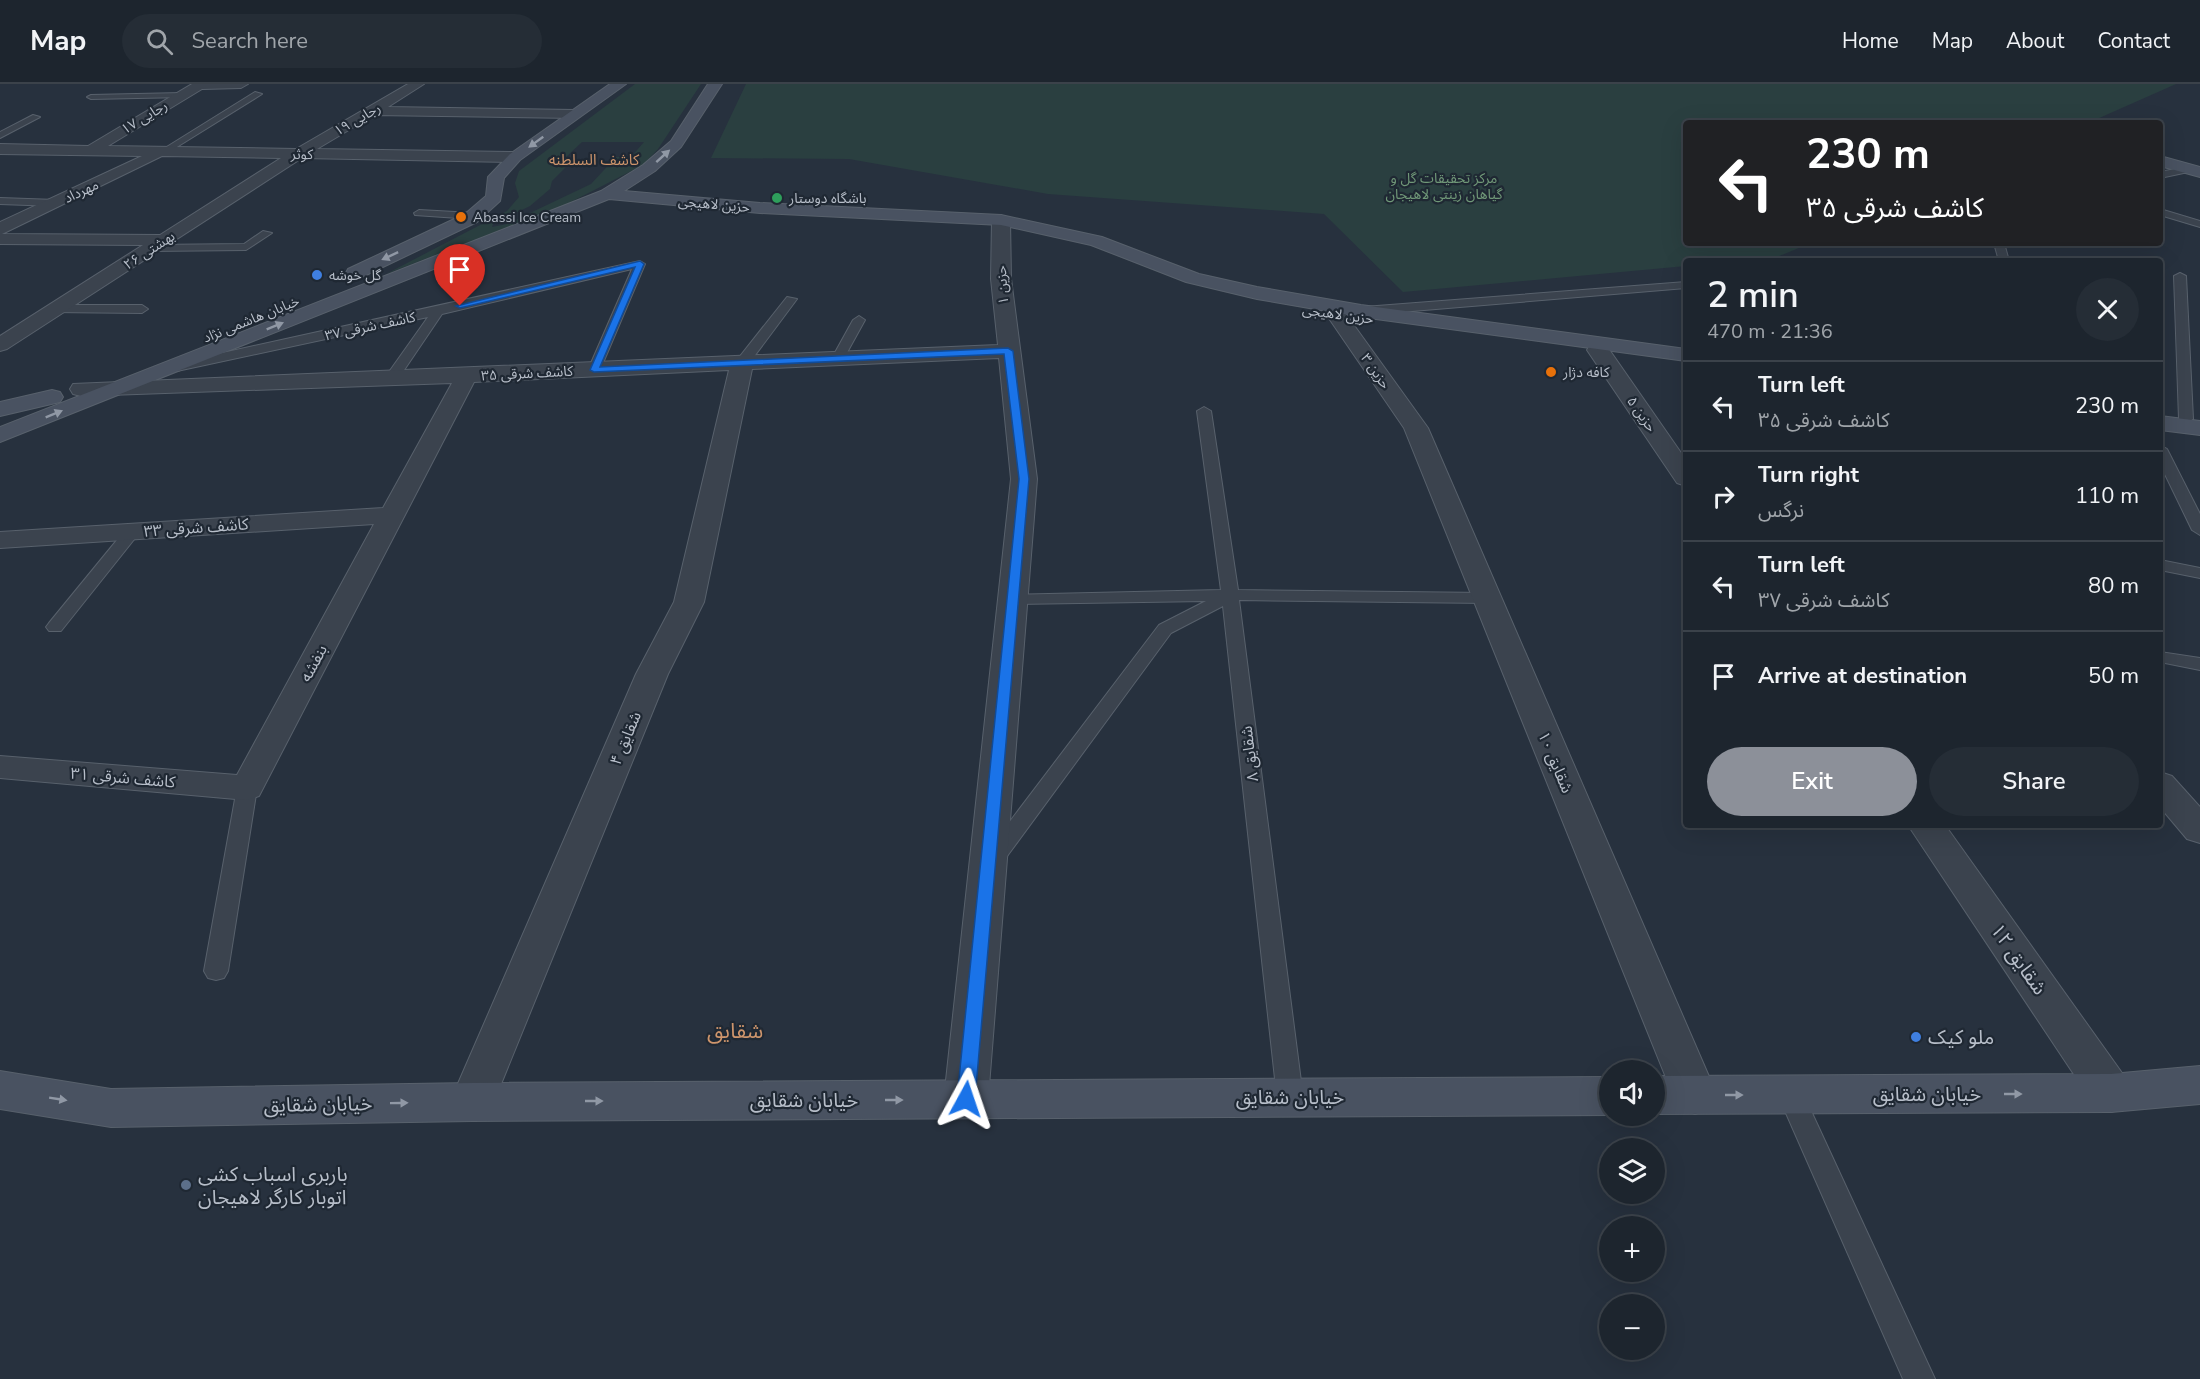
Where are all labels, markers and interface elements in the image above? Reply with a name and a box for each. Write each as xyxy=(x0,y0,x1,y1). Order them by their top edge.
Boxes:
search box xyxy=(122,14,542,68)
text: Map xyxy=(30,22,86,60)
icon: search xyxy=(143,25,176,58)
text: Search here xyxy=(191,26,308,56)
text: Home xyxy=(1842,27,1899,55)
text: Map xyxy=(1932,27,1973,55)
text: About xyxy=(2006,27,2064,55)
text: Contact xyxy=(2097,27,2170,55)
street label: رجایی ۱۷ xyxy=(117,96,171,139)
street label: رجایی ۱۹ xyxy=(330,98,384,140)
text: 230 m xyxy=(1806,126,1930,183)
one-way arrow xyxy=(529,136,545,148)
icon: left xyxy=(1707,144,1785,222)
street label: کوثر xyxy=(290,145,313,164)
district label: کاشف السلطنه xyxy=(549,150,640,170)
one-way arrow xyxy=(655,150,670,163)
park label: مرکز تحقیقات گل و گیاهان زینتی لاهیجان xyxy=(1385,169,1503,204)
street label: مهرداد xyxy=(61,175,102,208)
place label: باشگاه دوستار xyxy=(788,189,867,208)
text: کاشف شرقی ۳۵ xyxy=(1806,190,1984,227)
marker: باشگاه دوستار xyxy=(770,191,784,205)
street label: حزین لاهیجی xyxy=(677,192,751,217)
place label: Abassi Ice Cream xyxy=(473,208,581,227)
marker: Abassi Ice Cream xyxy=(454,210,468,224)
street label: بهشتی ۲۶ xyxy=(120,227,179,274)
pin xyxy=(434,244,485,306)
one-way arrow xyxy=(381,252,398,261)
icon: arrive xyxy=(443,253,476,286)
street label: حزین ۱ xyxy=(992,265,1013,305)
place label: گل خوشه xyxy=(329,266,381,285)
marker: گل خوشه xyxy=(310,268,324,282)
text: 2 min xyxy=(1707,271,1799,320)
button: close xyxy=(2076,278,2139,341)
street label: خیابان هاشمی نژاد xyxy=(200,291,302,347)
street label: حزین لاهیجی xyxy=(1301,300,1375,329)
street label: کاشف شرقی ۳۷ xyxy=(323,308,417,345)
text: 470 m · 21:36 xyxy=(1707,318,1833,345)
one-way arrow xyxy=(266,321,284,331)
street label: حزین ۳ xyxy=(1357,350,1395,393)
street label: کاشف شرقی ۳۵ xyxy=(481,362,574,385)
place label: کافه دژار xyxy=(1562,363,1610,382)
marker: کافه دژار xyxy=(1544,365,1558,379)
text: Turn left xyxy=(1758,370,1845,400)
icon: left xyxy=(1707,390,1740,423)
text: 230 m xyxy=(2075,391,2139,421)
street label: حزین ۵ xyxy=(1623,393,1661,436)
text: کاشف شرقی ۳۵ xyxy=(1758,407,1890,434)
one-way arrow xyxy=(46,409,64,419)
text: Turn right xyxy=(1758,460,1859,490)
icon: right xyxy=(1707,480,1740,513)
text: 110 m xyxy=(2075,481,2139,511)
text: نرگس xyxy=(1758,497,1804,524)
street label: کاشف شرقی ۳۳ xyxy=(143,513,250,543)
text: Turn left xyxy=(1758,550,1845,580)
icon: left xyxy=(1707,570,1740,603)
text: 80 m xyxy=(2088,571,2139,601)
text: کاشف شرقی ۳۷ xyxy=(1758,587,1890,614)
street label: بنفشه xyxy=(295,641,333,686)
icon: arrive xyxy=(1707,660,1740,693)
text: Arrive at destination xyxy=(1758,661,1967,691)
text: 50 m xyxy=(2088,661,2139,691)
street label: شقایق ۴ xyxy=(605,708,647,769)
street label: شقایق ۸ xyxy=(1236,725,1264,783)
street label: شقایق ۱۰ xyxy=(1532,728,1578,797)
button: Exit xyxy=(1707,747,1917,816)
button: Share xyxy=(1929,747,2139,816)
street label: کاشف شرقی ۳۱ xyxy=(70,762,177,794)
street label: شقایق ۱۲ xyxy=(1984,918,2053,1000)
district label: شقایق xyxy=(707,1017,763,1045)
place label: ملو کیک xyxy=(1928,1024,1994,1051)
marker: ملو کیک xyxy=(1909,1030,1923,1044)
map controls xyxy=(1599,1060,1665,1360)
button: sound xyxy=(1599,1060,1665,1126)
position arrow xyxy=(934,1067,998,1131)
street label: خیابان شقایق xyxy=(1873,1081,1981,1108)
street label: خیابان شقایق xyxy=(1236,1084,1344,1111)
street label: خیابان شقایق xyxy=(750,1087,858,1114)
one-way arrow xyxy=(2003,1089,2022,1099)
street label: خیابان شقایق xyxy=(263,1090,373,1119)
one-way arrow xyxy=(1724,1090,1743,1100)
one-way arrow xyxy=(48,1095,67,1104)
one-way arrow xyxy=(884,1095,903,1105)
one-way arrow xyxy=(584,1096,603,1106)
one-way arrow xyxy=(390,1098,409,1108)
button: layers xyxy=(1599,1138,1665,1204)
place label: باربری اسباب کشی اتوبار کارگر لاهیجان xyxy=(198,1161,348,1211)
marker: باربری اسباب کشی اتوبار کارگر لاهیجان xyxy=(179,1178,193,1192)
button: + xyxy=(1599,1216,1665,1282)
button: − xyxy=(1599,1294,1665,1360)

